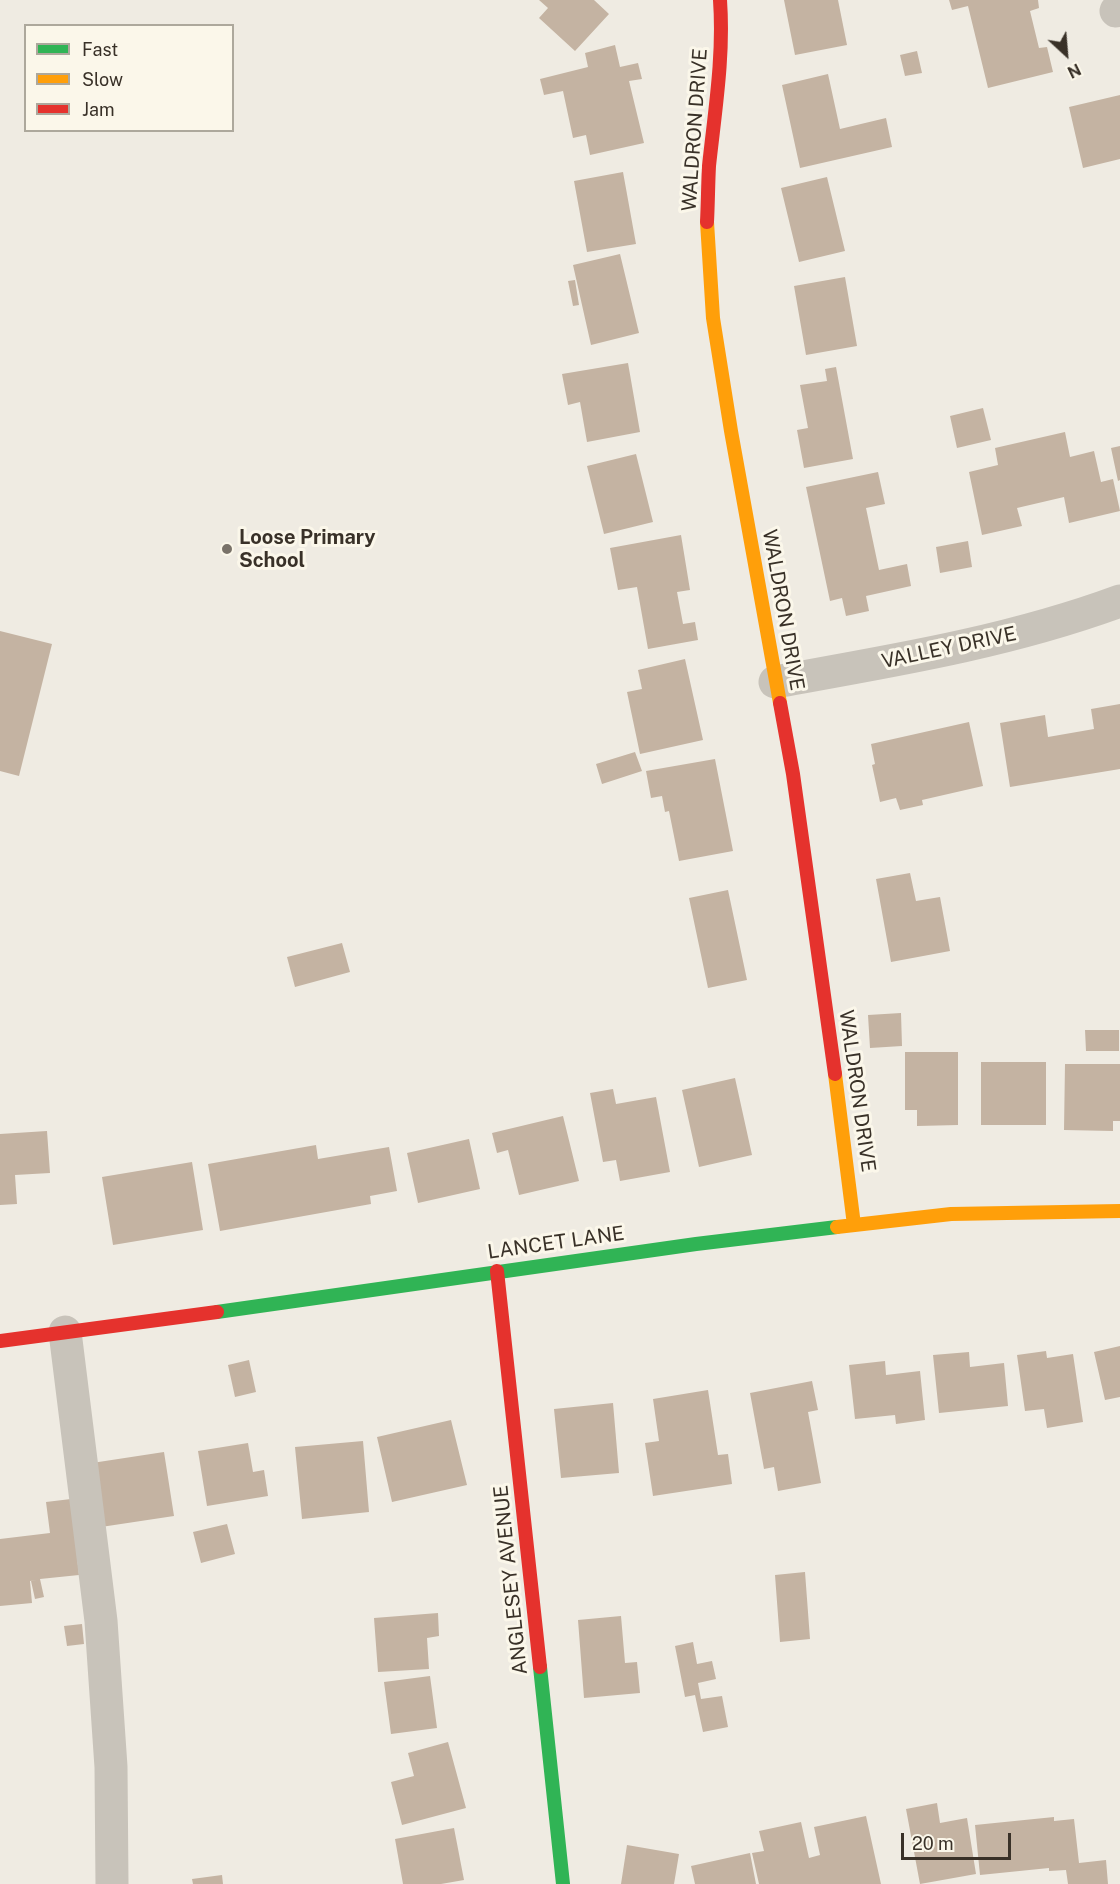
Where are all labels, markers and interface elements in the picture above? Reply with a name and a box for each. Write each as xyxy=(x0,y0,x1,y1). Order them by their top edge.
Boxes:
legend xyxy=(24,24,234,132)
north arrow xyxy=(1036,24,1096,84)
text: Fast xyxy=(82,39,118,60)
street label: WALDRON DRIVE xyxy=(677,48,713,212)
text: N xyxy=(1064,59,1084,82)
text: Slow xyxy=(82,69,123,90)
text: Jam xyxy=(82,99,115,120)
place label: Loose Primary School xyxy=(239,526,376,573)
street label: WALDRON DRIVE xyxy=(757,528,809,692)
marker: Loose Primary School xyxy=(220,542,234,556)
street label: VALLEY DRIVE xyxy=(879,622,1019,674)
street label: WALDRON DRIVE xyxy=(834,1008,880,1174)
street label: LANCET LANE xyxy=(486,1222,626,1264)
street label: ANGLESEY AVENUE xyxy=(489,1484,533,1676)
scale bar xyxy=(904,1821,1014,1859)
text: 20 m xyxy=(912,1833,954,1854)

